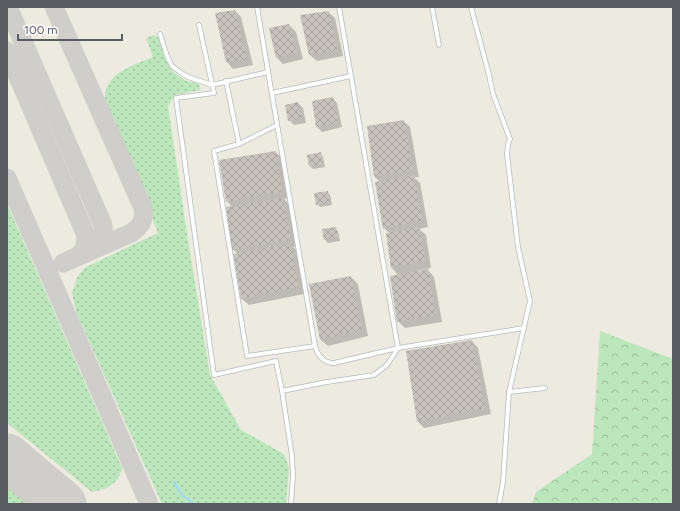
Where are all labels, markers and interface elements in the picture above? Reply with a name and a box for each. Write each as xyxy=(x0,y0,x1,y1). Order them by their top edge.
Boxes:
scale bar xyxy=(18,16,122,42)
text: 100 m xyxy=(24,23,58,37)

